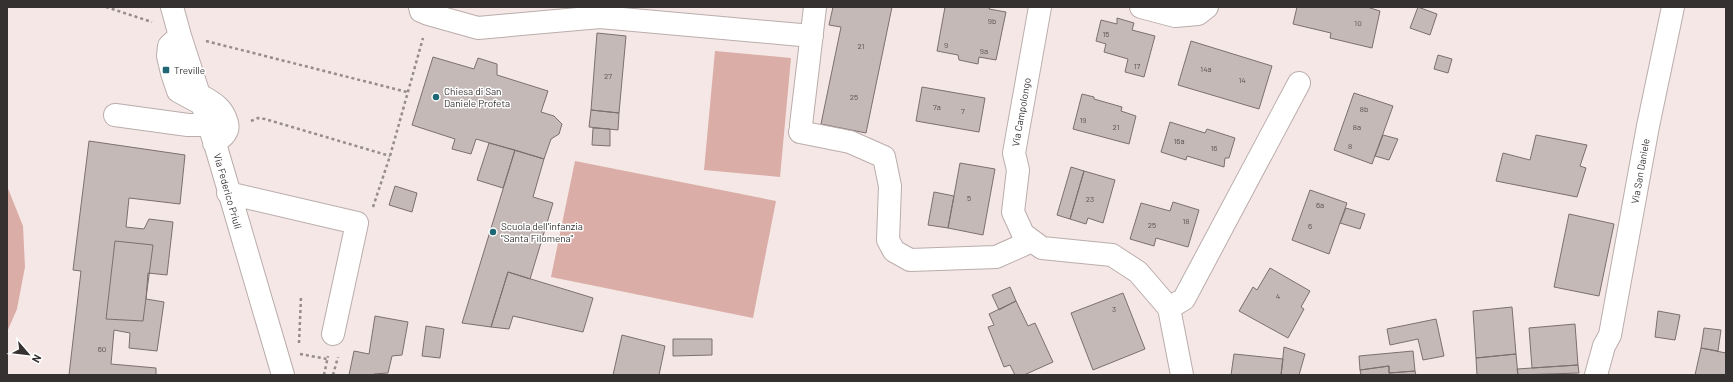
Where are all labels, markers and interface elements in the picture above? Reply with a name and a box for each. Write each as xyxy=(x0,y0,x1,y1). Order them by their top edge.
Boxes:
house number: 9b xyxy=(988,16,996,26)
house number: 10 xyxy=(1354,18,1362,28)
house number: 15 xyxy=(1103,29,1109,39)
house number: 9 xyxy=(944,40,948,50)
house number: 21 xyxy=(858,41,865,51)
house number: 9a xyxy=(980,46,988,56)
house number: 17 xyxy=(1134,61,1141,71)
place label: Treville xyxy=(174,64,205,76)
house number: 14a xyxy=(1200,64,1212,74)
marker: Treville xyxy=(161,65,171,75)
house number: 27 xyxy=(604,71,612,81)
house number: 14 xyxy=(1238,75,1246,85)
street label: Via Campolongo xyxy=(1009,77,1033,147)
place label: Chiesa di San Daniele Profeta xyxy=(444,85,510,109)
marker: Chiesa di San Daniele Profeta xyxy=(431,92,441,102)
house number: 25 xyxy=(850,92,858,102)
house number: 7a xyxy=(933,102,941,112)
house number: 8b xyxy=(1360,104,1368,114)
house number: 7 xyxy=(961,106,965,116)
house number: 19 xyxy=(1080,115,1086,125)
house number: 21 xyxy=(1113,122,1120,132)
house number: 8a xyxy=(1353,122,1361,132)
house number: 16a xyxy=(1173,136,1185,146)
street label: Via San Daniele xyxy=(1628,137,1652,205)
house number: 8 xyxy=(1348,141,1352,151)
house number: 16 xyxy=(1211,143,1217,153)
street label: Via Federico Priuli xyxy=(211,152,245,230)
house number: 5 xyxy=(967,193,971,203)
house number: 23 xyxy=(1086,194,1094,204)
house number: 6a xyxy=(1316,200,1324,210)
house number: 18 xyxy=(1183,216,1189,226)
place label: Scuola dell'infanzia "Santa Filomena" xyxy=(501,220,583,244)
house number: 25 xyxy=(1148,220,1156,230)
house number: 6 xyxy=(1308,221,1312,231)
marker: Scuola dell'infanzia "Santa Filomena" xyxy=(488,227,498,237)
house number: 4 xyxy=(1276,291,1280,301)
house number: 3 xyxy=(1112,304,1116,314)
north arrow xyxy=(8,334,48,374)
house number: 60 xyxy=(98,344,106,354)
text: N xyxy=(30,353,45,365)

